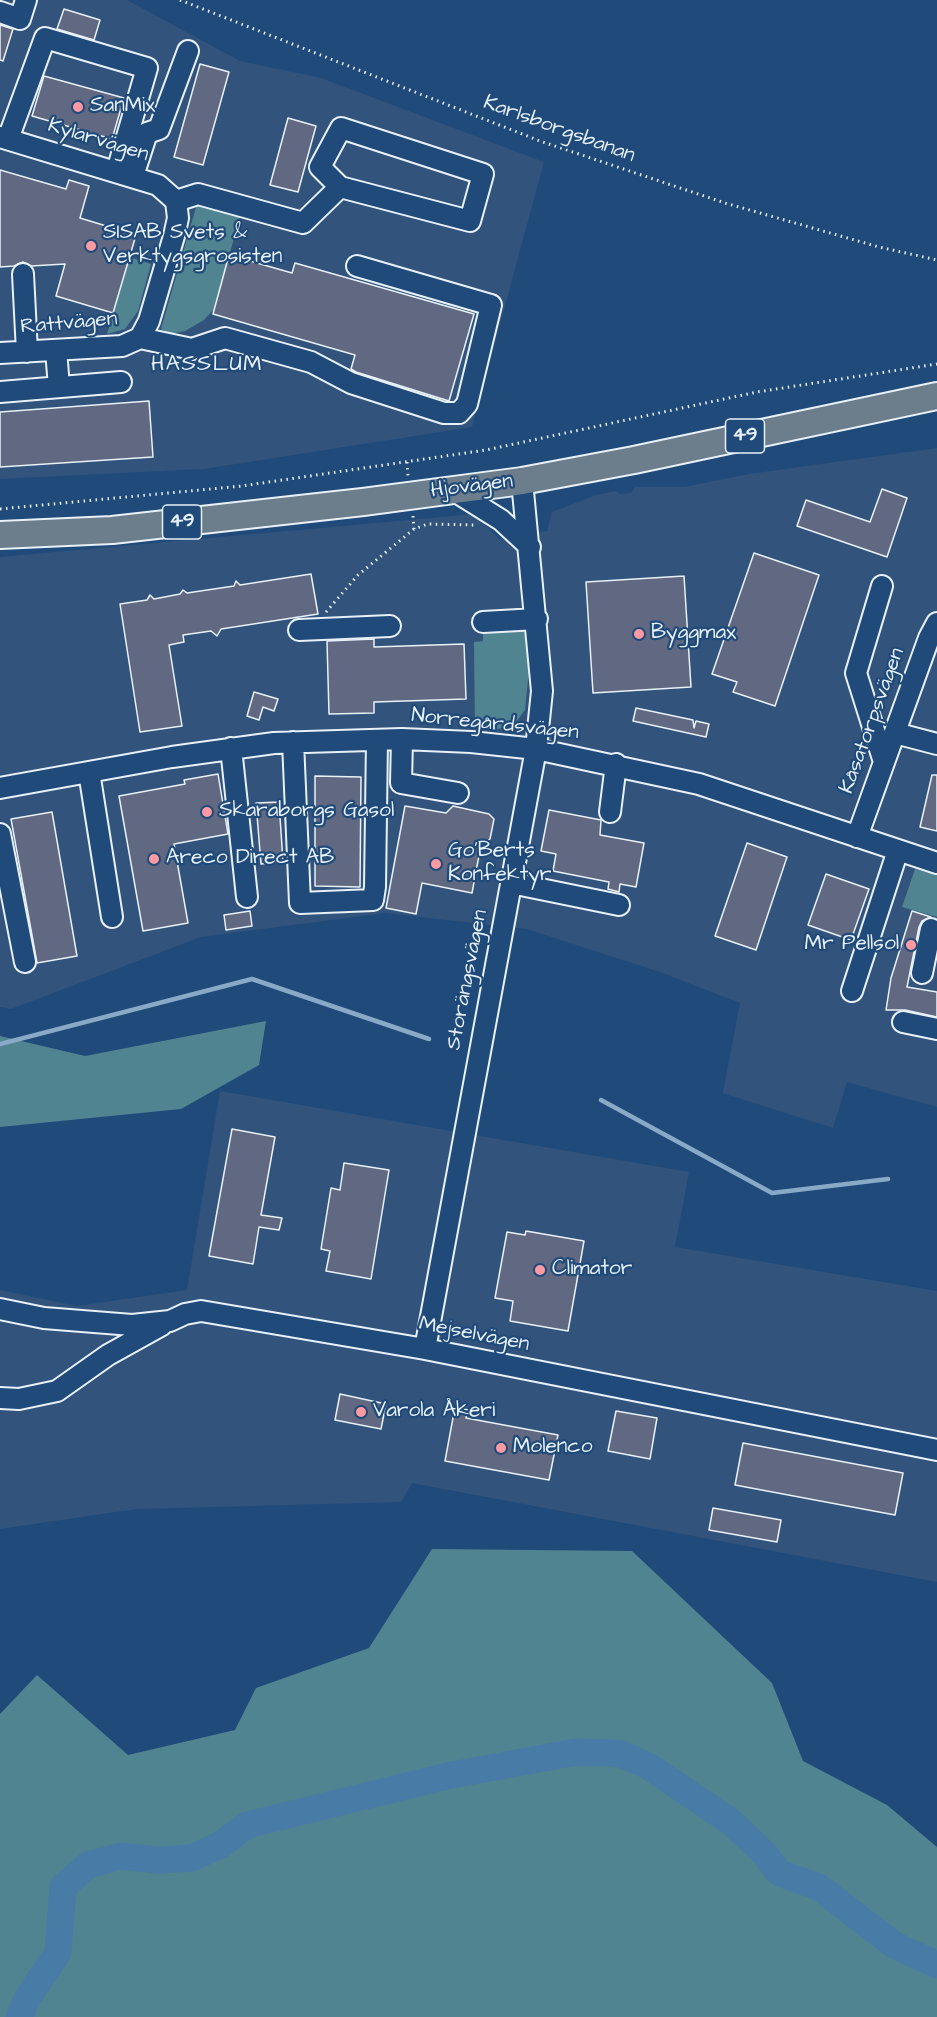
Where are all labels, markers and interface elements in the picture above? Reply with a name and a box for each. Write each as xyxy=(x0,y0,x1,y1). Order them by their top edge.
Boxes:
street label: Karlsborgsbanan xyxy=(480,91,638,169)
place label: SanMix xyxy=(90,94,155,120)
marker: SanMix xyxy=(71,100,85,114)
street label: Kylarvägen xyxy=(45,114,151,168)
place label: SISAB Svets & Verktygsgrosisten xyxy=(103,221,282,271)
marker: SISAB Svets & Verktygsgrosisten xyxy=(84,239,98,253)
street label: Rattvägen xyxy=(20,307,118,341)
district label: HASSLUM xyxy=(151,352,263,378)
road number: 49 xyxy=(726,419,764,453)
street label: Hjovägen xyxy=(430,469,514,505)
road number: 49 xyxy=(162,505,201,539)
place label: Byggmax xyxy=(651,621,736,647)
marker: Byggmax xyxy=(632,627,646,641)
street label: Kåsatorpsvägen xyxy=(835,645,911,797)
street label: Norregårdsvägen xyxy=(410,704,580,746)
place label: Skaraborgs Gasol xyxy=(219,799,394,825)
marker: Skaraborgs Gasol xyxy=(200,805,214,819)
place label: Go'Berts Konfektyr xyxy=(448,839,551,889)
place label: Areco Direct AB xyxy=(166,846,334,872)
marker: Areco Direct AB xyxy=(147,852,161,866)
marker: Go'Berts Konfektyr xyxy=(429,857,443,871)
street label: Storängsvägen xyxy=(442,908,494,1052)
place label: Mr Pellsol xyxy=(805,932,899,958)
marker: Mr Pellsol xyxy=(904,938,918,952)
place label: Climator xyxy=(552,1257,632,1283)
marker: Climator xyxy=(533,1263,547,1277)
street label: Mejselvägen xyxy=(417,1312,531,1358)
place label: Varola Åkeri xyxy=(373,1399,495,1425)
marker: Varola Åkeri xyxy=(354,1405,368,1419)
place label: Molenco xyxy=(513,1435,592,1461)
marker: Molenco xyxy=(494,1441,508,1455)

